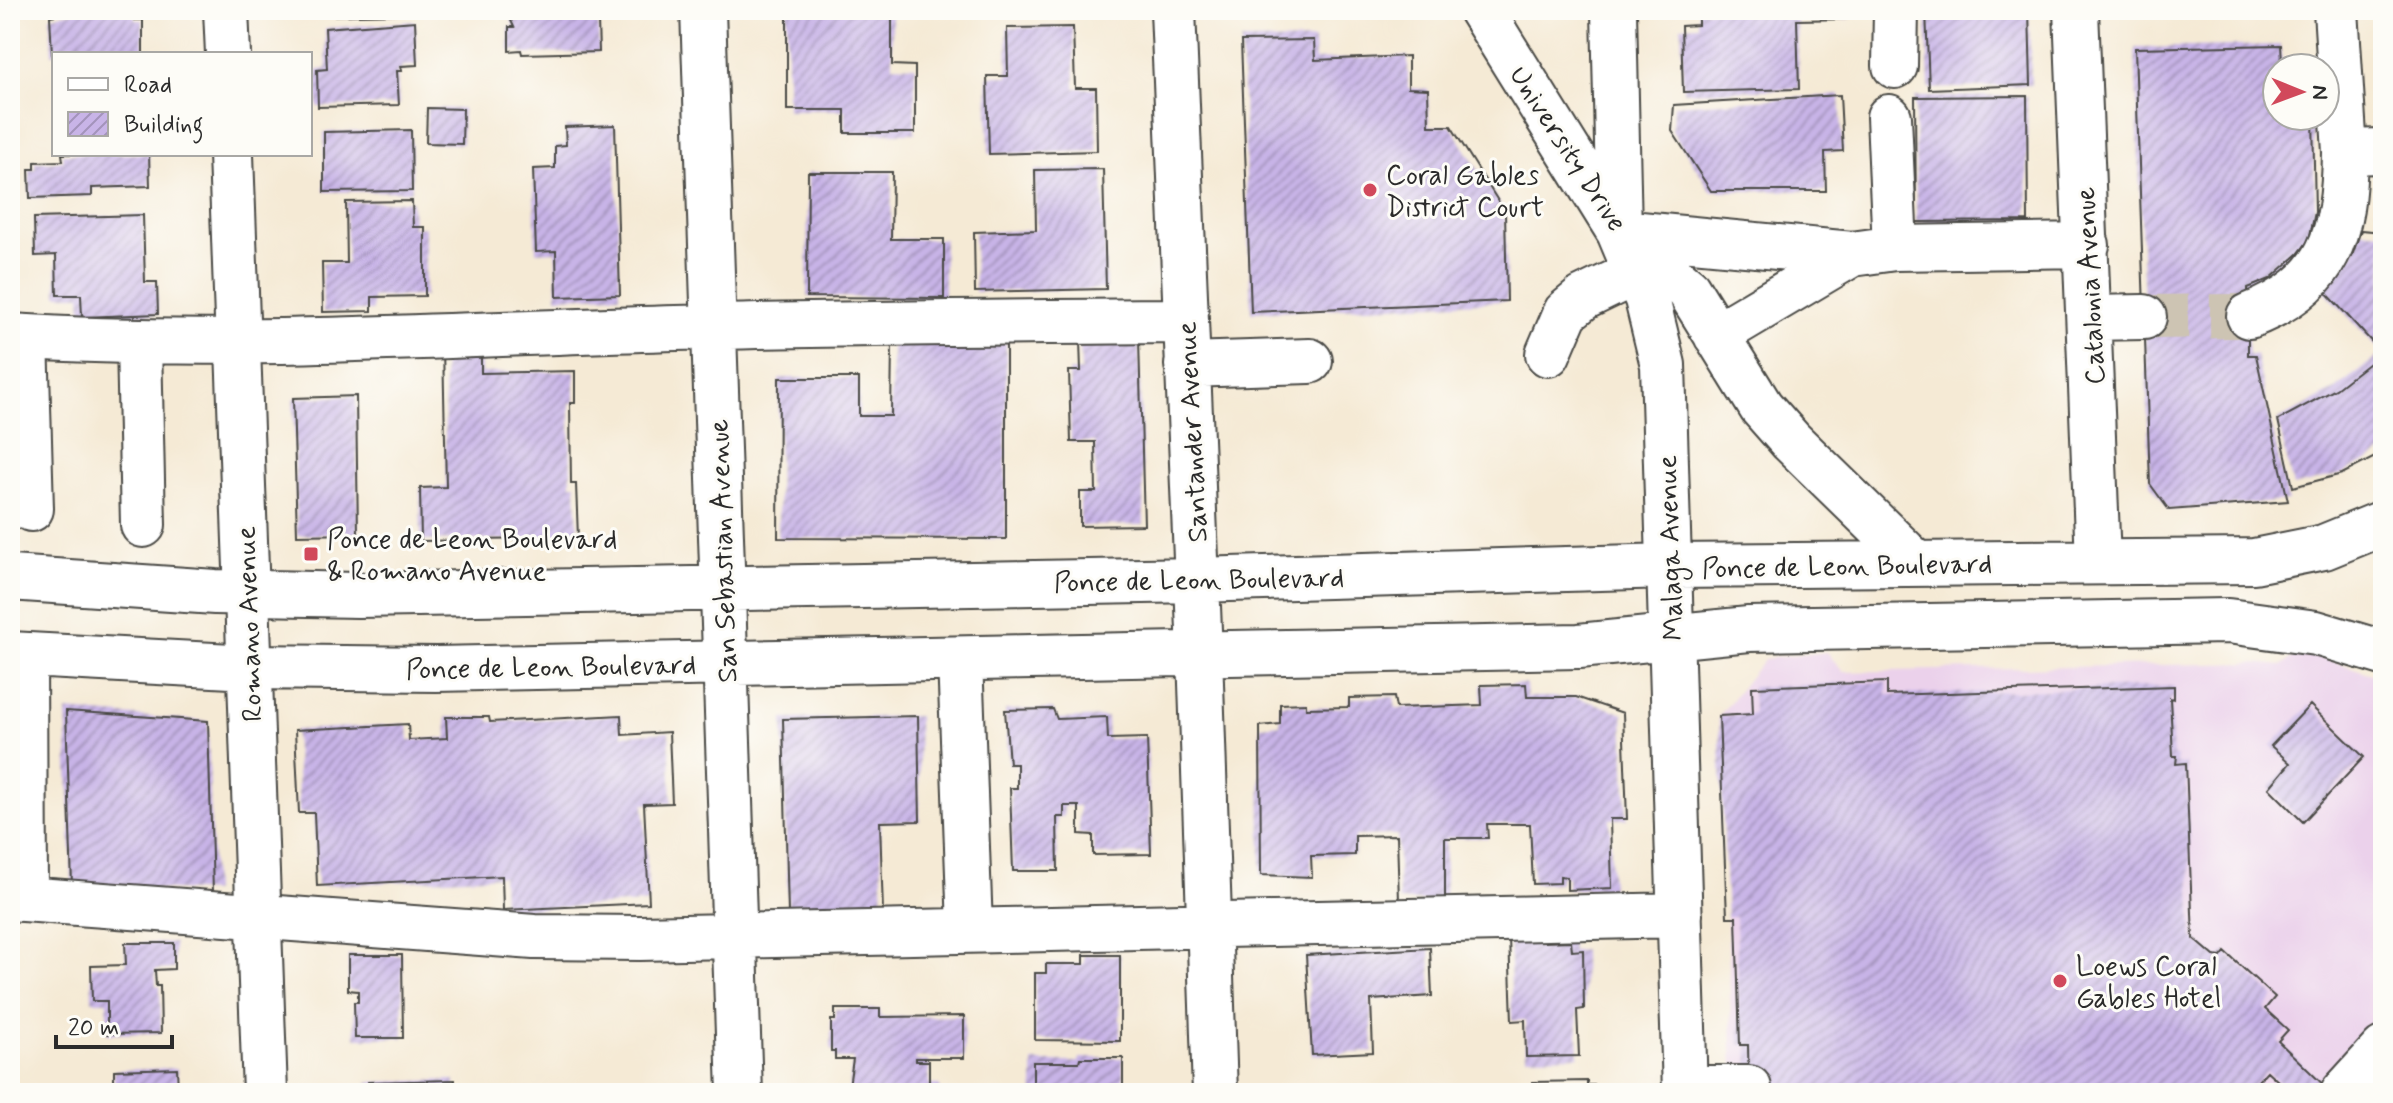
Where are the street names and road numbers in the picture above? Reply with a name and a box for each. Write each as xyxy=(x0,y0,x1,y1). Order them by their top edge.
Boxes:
street label: University Drive xyxy=(1499,59,1634,239)
street label: Catalonia Avenue xyxy=(2068,186,2115,386)
street label: Santander Avenue xyxy=(1169,320,1218,543)
street label: San Sebastian Avenue xyxy=(701,418,748,684)
street label: Malaga Avenue xyxy=(1650,454,1695,642)
street label: Romano Avenue xyxy=(229,525,272,722)
street label: Ponce de Leon Boulevard xyxy=(1702,546,1993,589)
street label: Ponce de Leon Boulevard xyxy=(1054,560,1345,603)
street label: Ponce de Leon Boulevard xyxy=(406,647,697,690)

